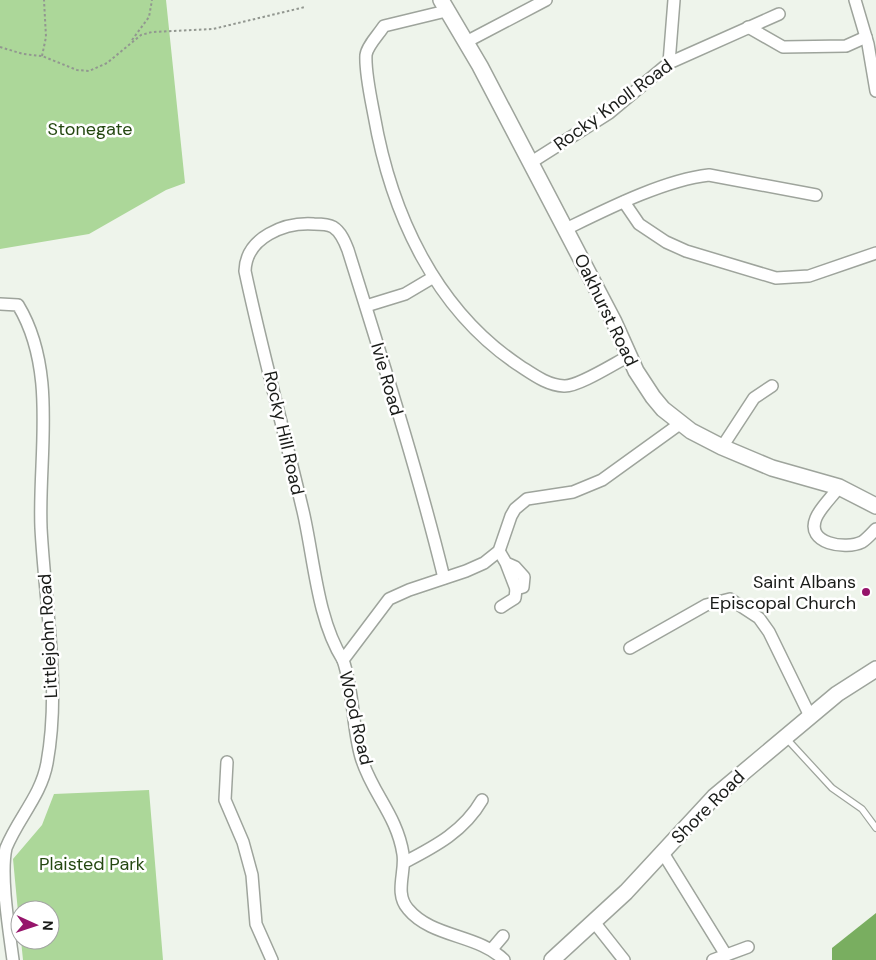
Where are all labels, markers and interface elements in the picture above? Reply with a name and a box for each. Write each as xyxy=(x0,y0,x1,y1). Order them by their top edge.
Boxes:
street label: Rocky Knoll Road xyxy=(549,54,677,156)
park label: Stonegate xyxy=(47,117,133,141)
street label: Oakhurst Road xyxy=(568,250,644,370)
street label: Ivie Road xyxy=(365,340,409,418)
street label: Rocky Hill Road xyxy=(258,369,310,497)
place label: Saint Albans Episcopal Church xyxy=(710,570,856,615)
street label: Littlejohn Road xyxy=(33,573,63,699)
marker: Saint Albans Episcopal Church xyxy=(860,586,872,598)
street label: Wood Road xyxy=(334,669,378,767)
street label: Shore Road xyxy=(666,765,750,849)
park label: Plaisted Park xyxy=(39,852,145,876)
north arrow xyxy=(10,900,60,950)
text: N xyxy=(39,920,57,931)

